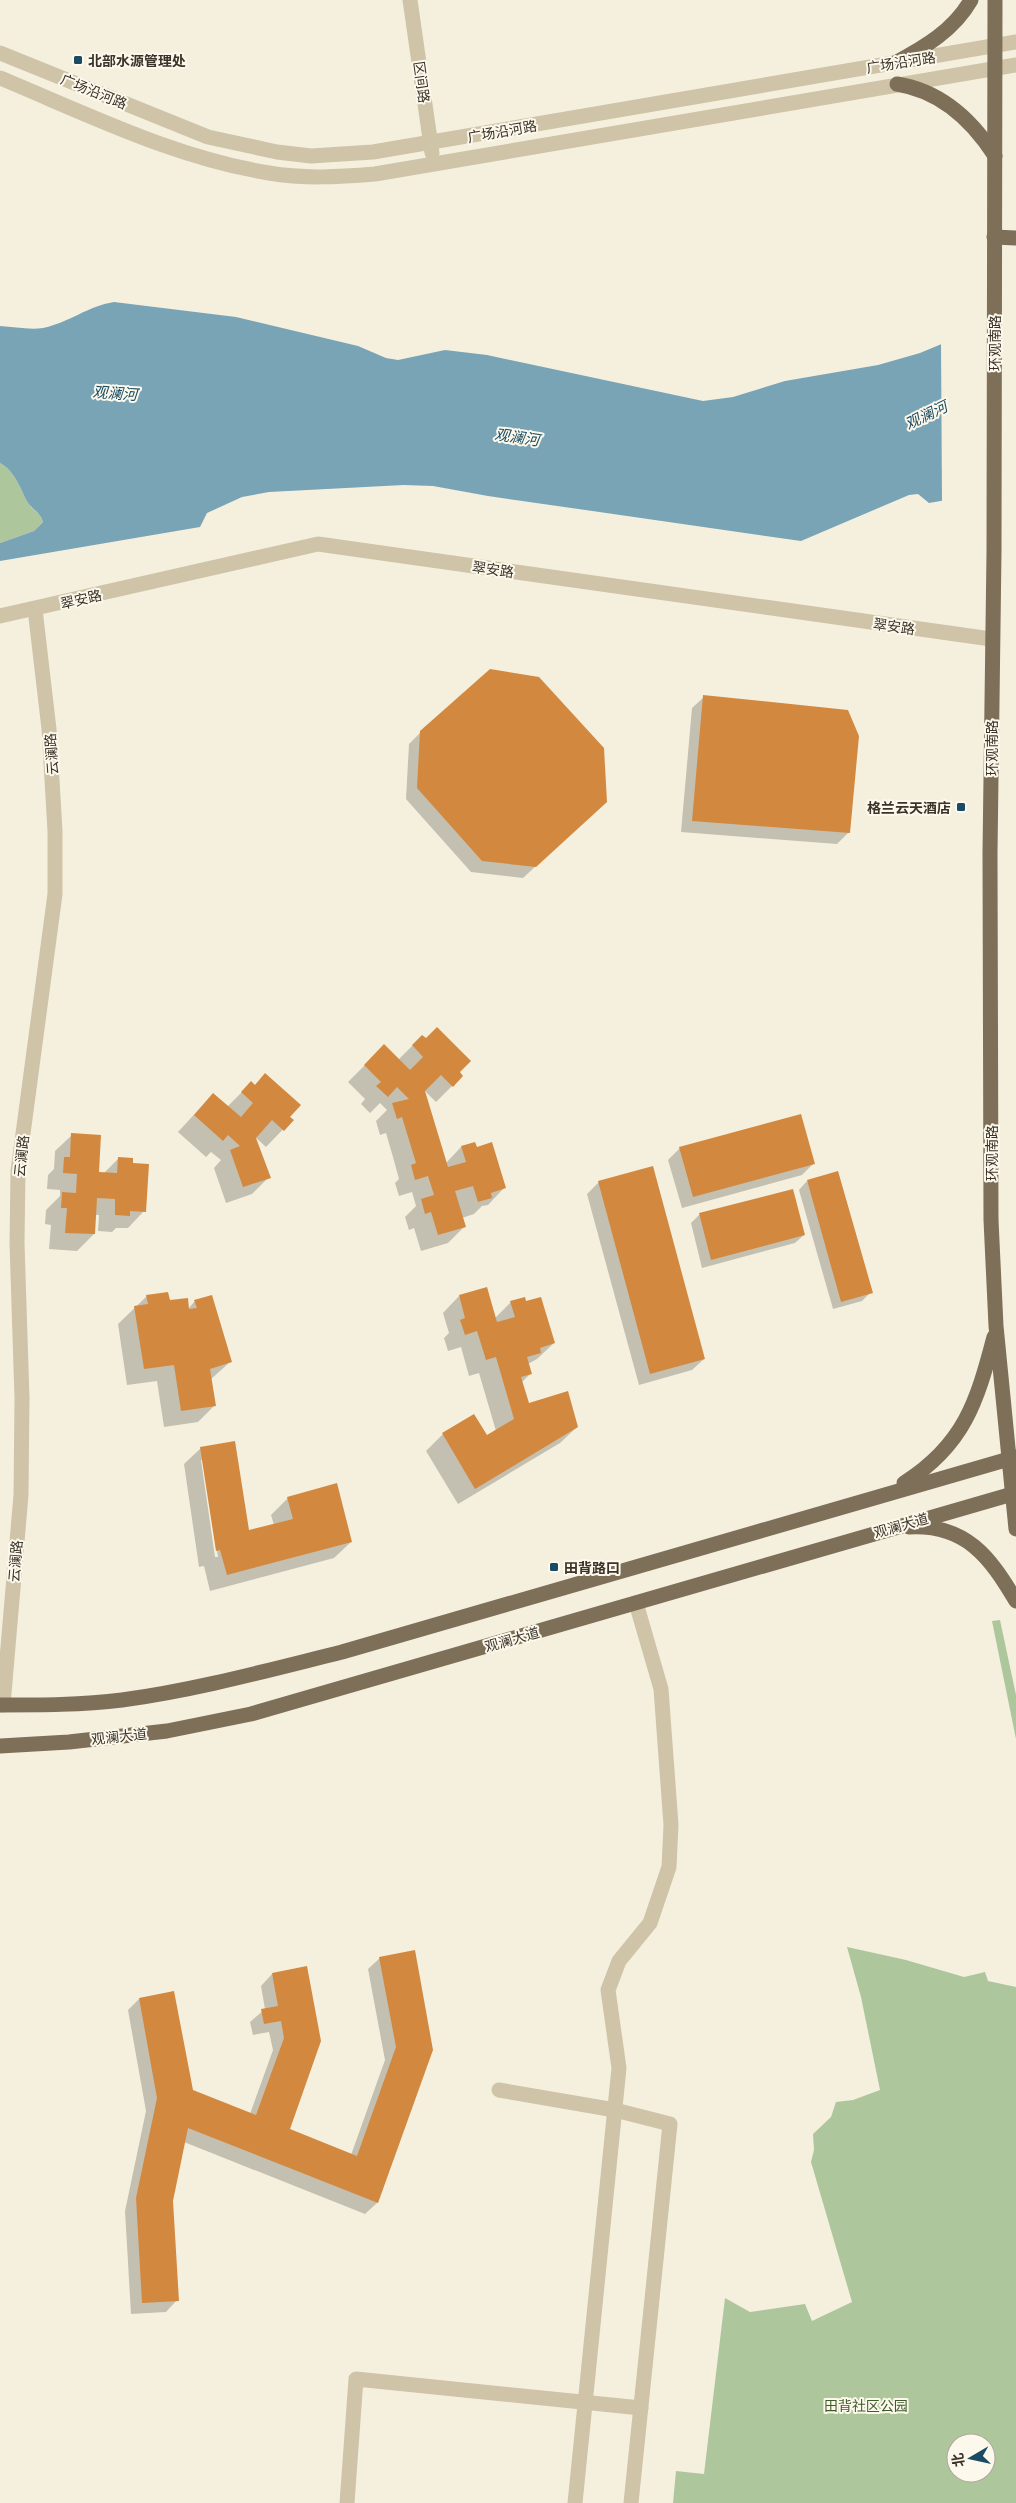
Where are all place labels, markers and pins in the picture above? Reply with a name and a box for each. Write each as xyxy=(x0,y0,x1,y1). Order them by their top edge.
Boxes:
place label: 北部水源管理处 xyxy=(88,51,186,70)
marker: 北部水源管理处 xyxy=(72,54,84,66)
place label: 格兰云天酒店 xyxy=(867,798,951,817)
marker: 格兰云天酒店 xyxy=(955,801,967,813)
place label: 田背路口 xyxy=(564,1558,620,1577)
marker: 田背路口 xyxy=(548,1561,560,1573)

